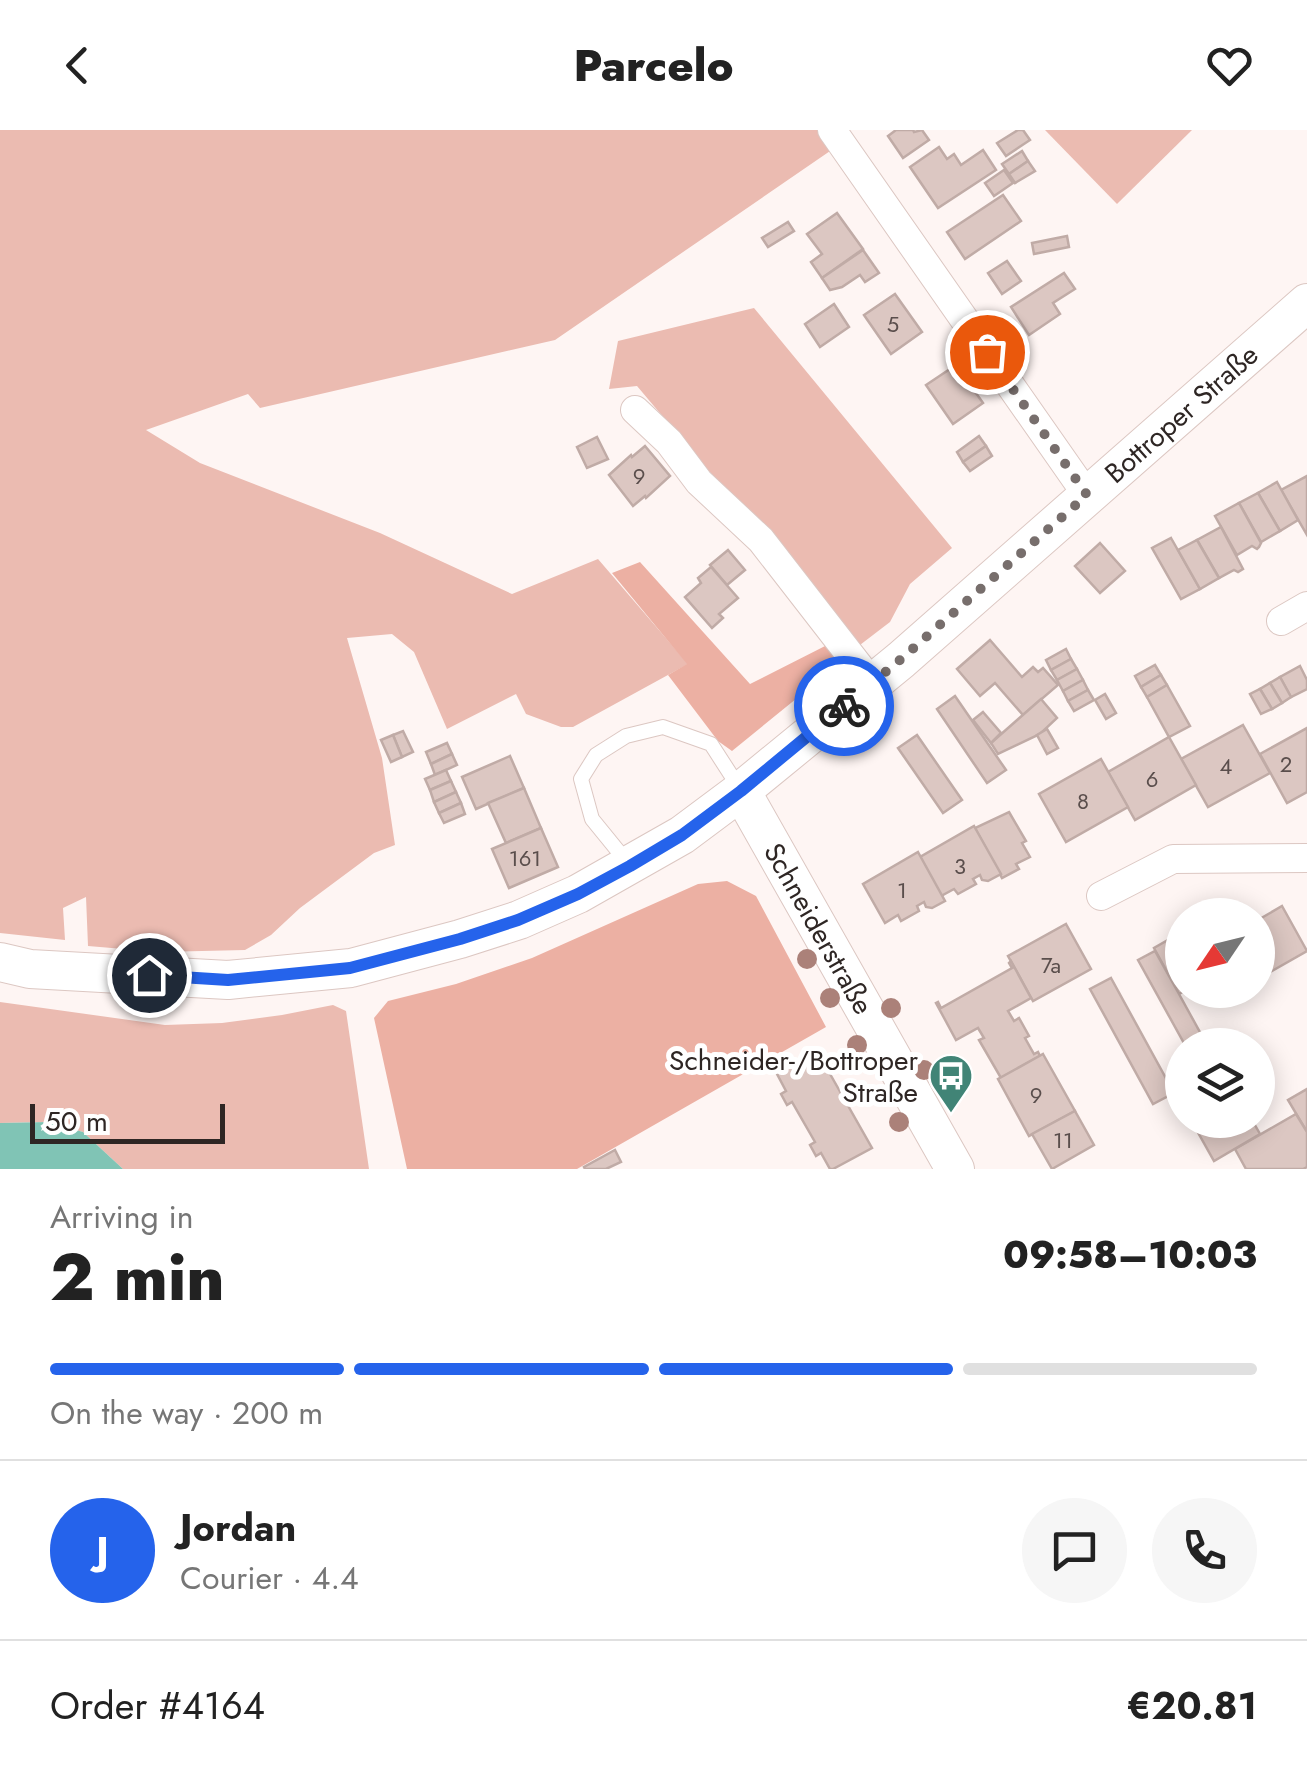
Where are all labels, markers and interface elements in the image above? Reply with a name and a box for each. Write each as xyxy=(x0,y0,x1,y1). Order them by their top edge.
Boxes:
text: Parcelo xyxy=(573,33,734,98)
icon: back xyxy=(50,38,105,93)
icon: heart xyxy=(1202,38,1257,93)
house number: 5 xyxy=(887,308,899,340)
pin xyxy=(945,310,1030,395)
icon: bag xyxy=(960,325,1015,380)
street label: Bottroper Straße xyxy=(1095,335,1267,493)
house number: 9 xyxy=(633,460,645,492)
courier xyxy=(794,656,894,756)
icon: bike xyxy=(817,679,872,734)
house number: 2 xyxy=(1280,748,1292,780)
house number: 4 xyxy=(1220,750,1233,782)
house number: 6 xyxy=(1146,763,1158,795)
house number: 8 xyxy=(1077,785,1089,817)
street label: Schneiderstraße xyxy=(754,835,884,1022)
house number: 161 xyxy=(509,842,541,874)
house number: 3 xyxy=(954,850,966,882)
house number: 1 xyxy=(897,874,907,906)
north arrow xyxy=(1165,898,1275,1008)
map controls xyxy=(1165,898,1275,1138)
pin xyxy=(107,933,192,1018)
icon: home xyxy=(122,948,177,1003)
house number: 7a xyxy=(1041,949,1061,981)
button: layers xyxy=(1165,1028,1275,1138)
place label: Schneider-/Bottroper Straße xyxy=(669,1040,918,1113)
bus stop icon: Schneider-/Bottroper Straße xyxy=(928,1053,974,1114)
house number: 9 xyxy=(1030,1079,1042,1111)
scale bar xyxy=(30,1099,225,1144)
text: 50 m xyxy=(45,1101,108,1142)
house number: 11 xyxy=(1053,1124,1073,1156)
text: Arriving in xyxy=(50,1194,194,1240)
text: 09:58–10:03 xyxy=(1003,1227,1257,1282)
text: 2 min xyxy=(50,1230,225,1324)
text: On the way · 200 m xyxy=(50,1390,323,1436)
button: chat xyxy=(1022,1498,1127,1603)
button: phone xyxy=(1152,1498,1257,1603)
text: Jordan xyxy=(180,1500,296,1555)
text: J xyxy=(96,1523,109,1578)
text: Courier · 4.4 xyxy=(180,1555,359,1601)
text: Order #4164 xyxy=(50,1678,265,1733)
text: €20.81 xyxy=(1127,1678,1257,1733)

